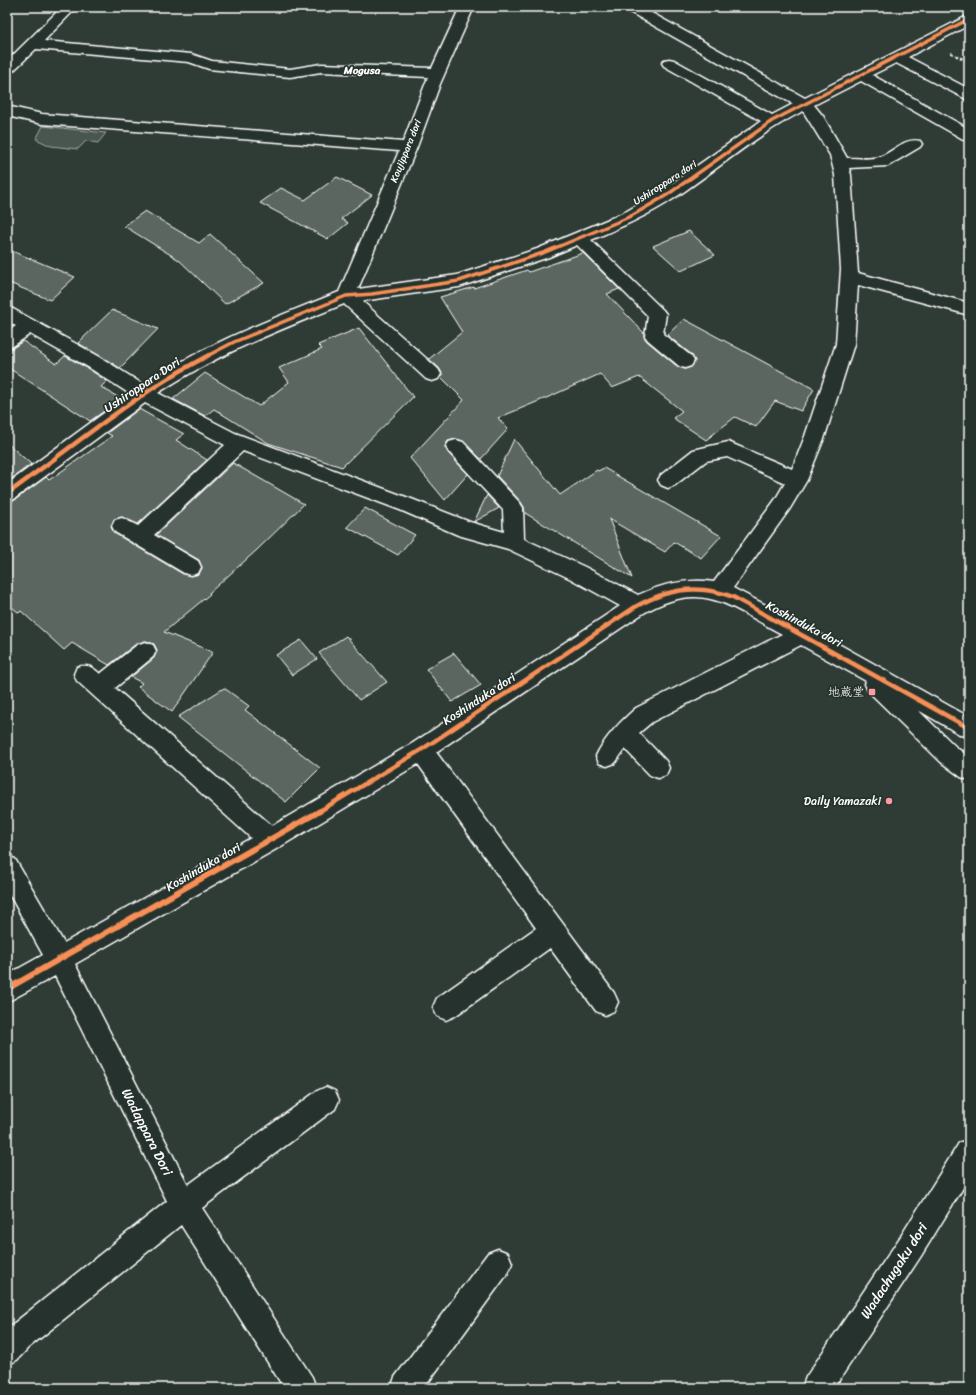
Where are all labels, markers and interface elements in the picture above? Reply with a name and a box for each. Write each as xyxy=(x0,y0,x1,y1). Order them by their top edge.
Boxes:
district label: Mogusa xyxy=(343,61,381,80)
street label: Koujippara dori xyxy=(385,115,427,185)
street label: Ushiroppara dori xyxy=(630,155,701,210)
street label: Ushiroppara Dori xyxy=(99,351,185,419)
street label: Koshinduka dori xyxy=(762,595,847,654)
street label: Koshinduka dori xyxy=(438,667,521,731)
place label: 地蔵堂 xyxy=(828,681,864,703)
marker: 地蔵堂 xyxy=(867,687,877,697)
place label: Daily Yamazaki xyxy=(804,790,882,812)
marker: Daily Yamazaki xyxy=(884,796,894,806)
street label: Koshinduka dori xyxy=(161,836,245,898)
street label: Wadappara Dori xyxy=(114,1084,180,1181)
street label: Wadachugaku dori xyxy=(853,1217,935,1324)

